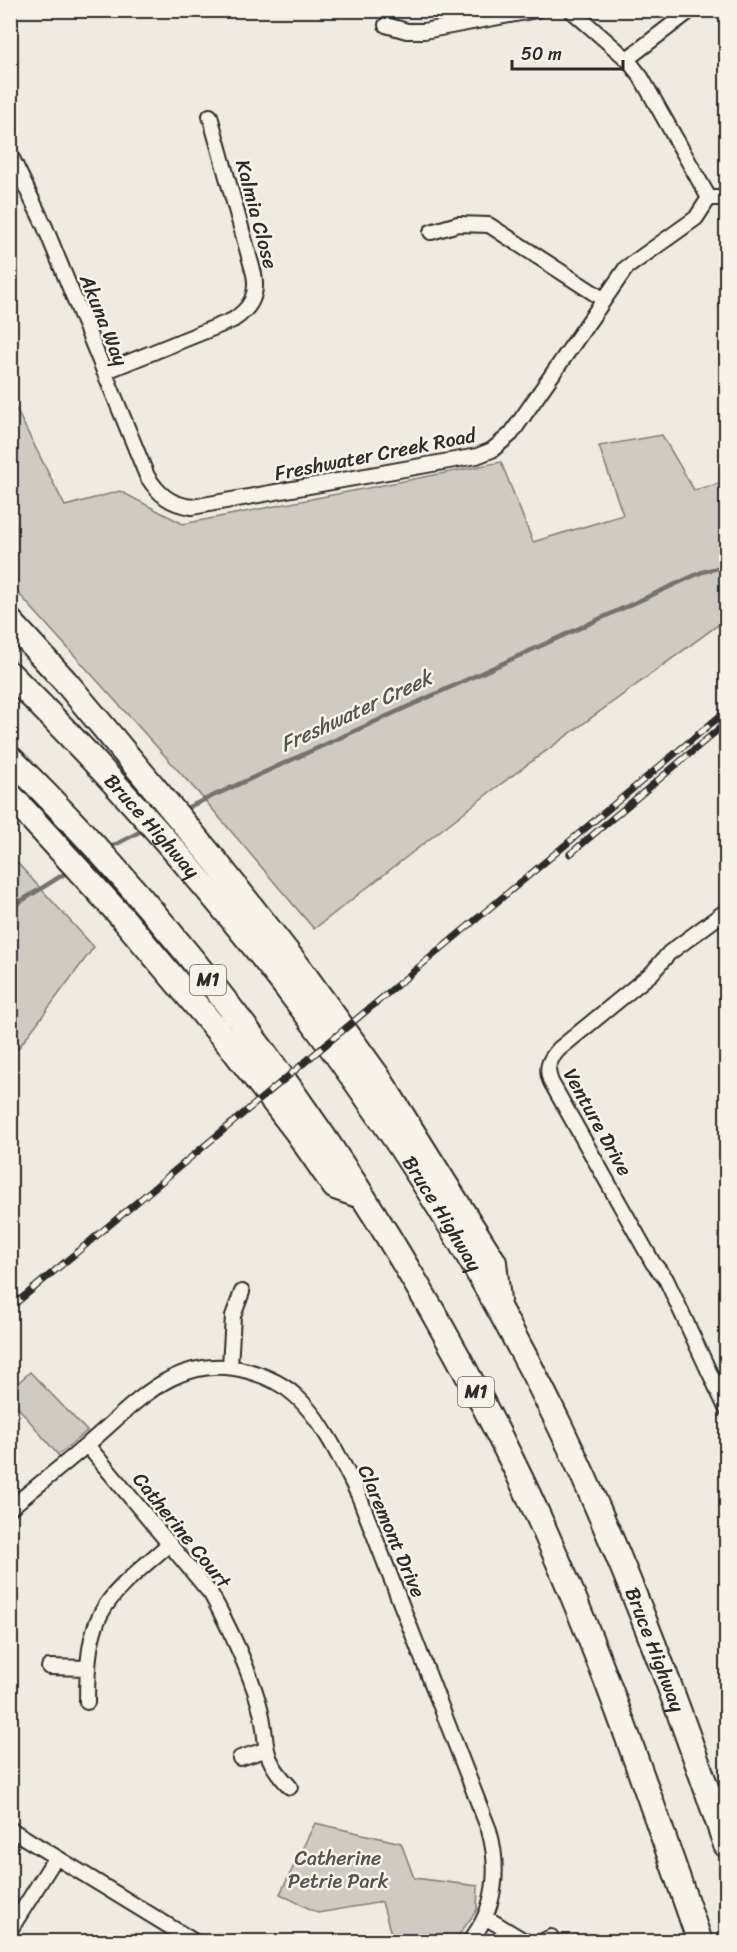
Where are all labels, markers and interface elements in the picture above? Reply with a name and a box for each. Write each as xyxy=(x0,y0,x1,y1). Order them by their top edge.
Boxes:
scale bar xyxy=(512,33,623,71)
text: 50 m xyxy=(521,38,562,70)
street label: Kalmia Close xyxy=(225,156,288,273)
street label: Akuna Way xyxy=(69,268,138,372)
street label: Freshwater Creek Road xyxy=(271,418,480,491)
water label: Freshwater Creek xyxy=(273,658,441,763)
street label: Bruce Highway xyxy=(95,765,209,887)
road number: M1 xyxy=(190,965,226,995)
street label: Venture Drive xyxy=(553,1062,642,1183)
street label: Bruce Highway xyxy=(393,1148,492,1279)
road number: M1 xyxy=(458,1377,494,1407)
street label: Claremont Drive xyxy=(348,1459,435,1603)
street label: Catherine Court xyxy=(123,1464,240,1597)
street label: Bruce Highway xyxy=(615,1582,695,1718)
park label: Catherine Petrie Park xyxy=(288,1841,389,1899)

